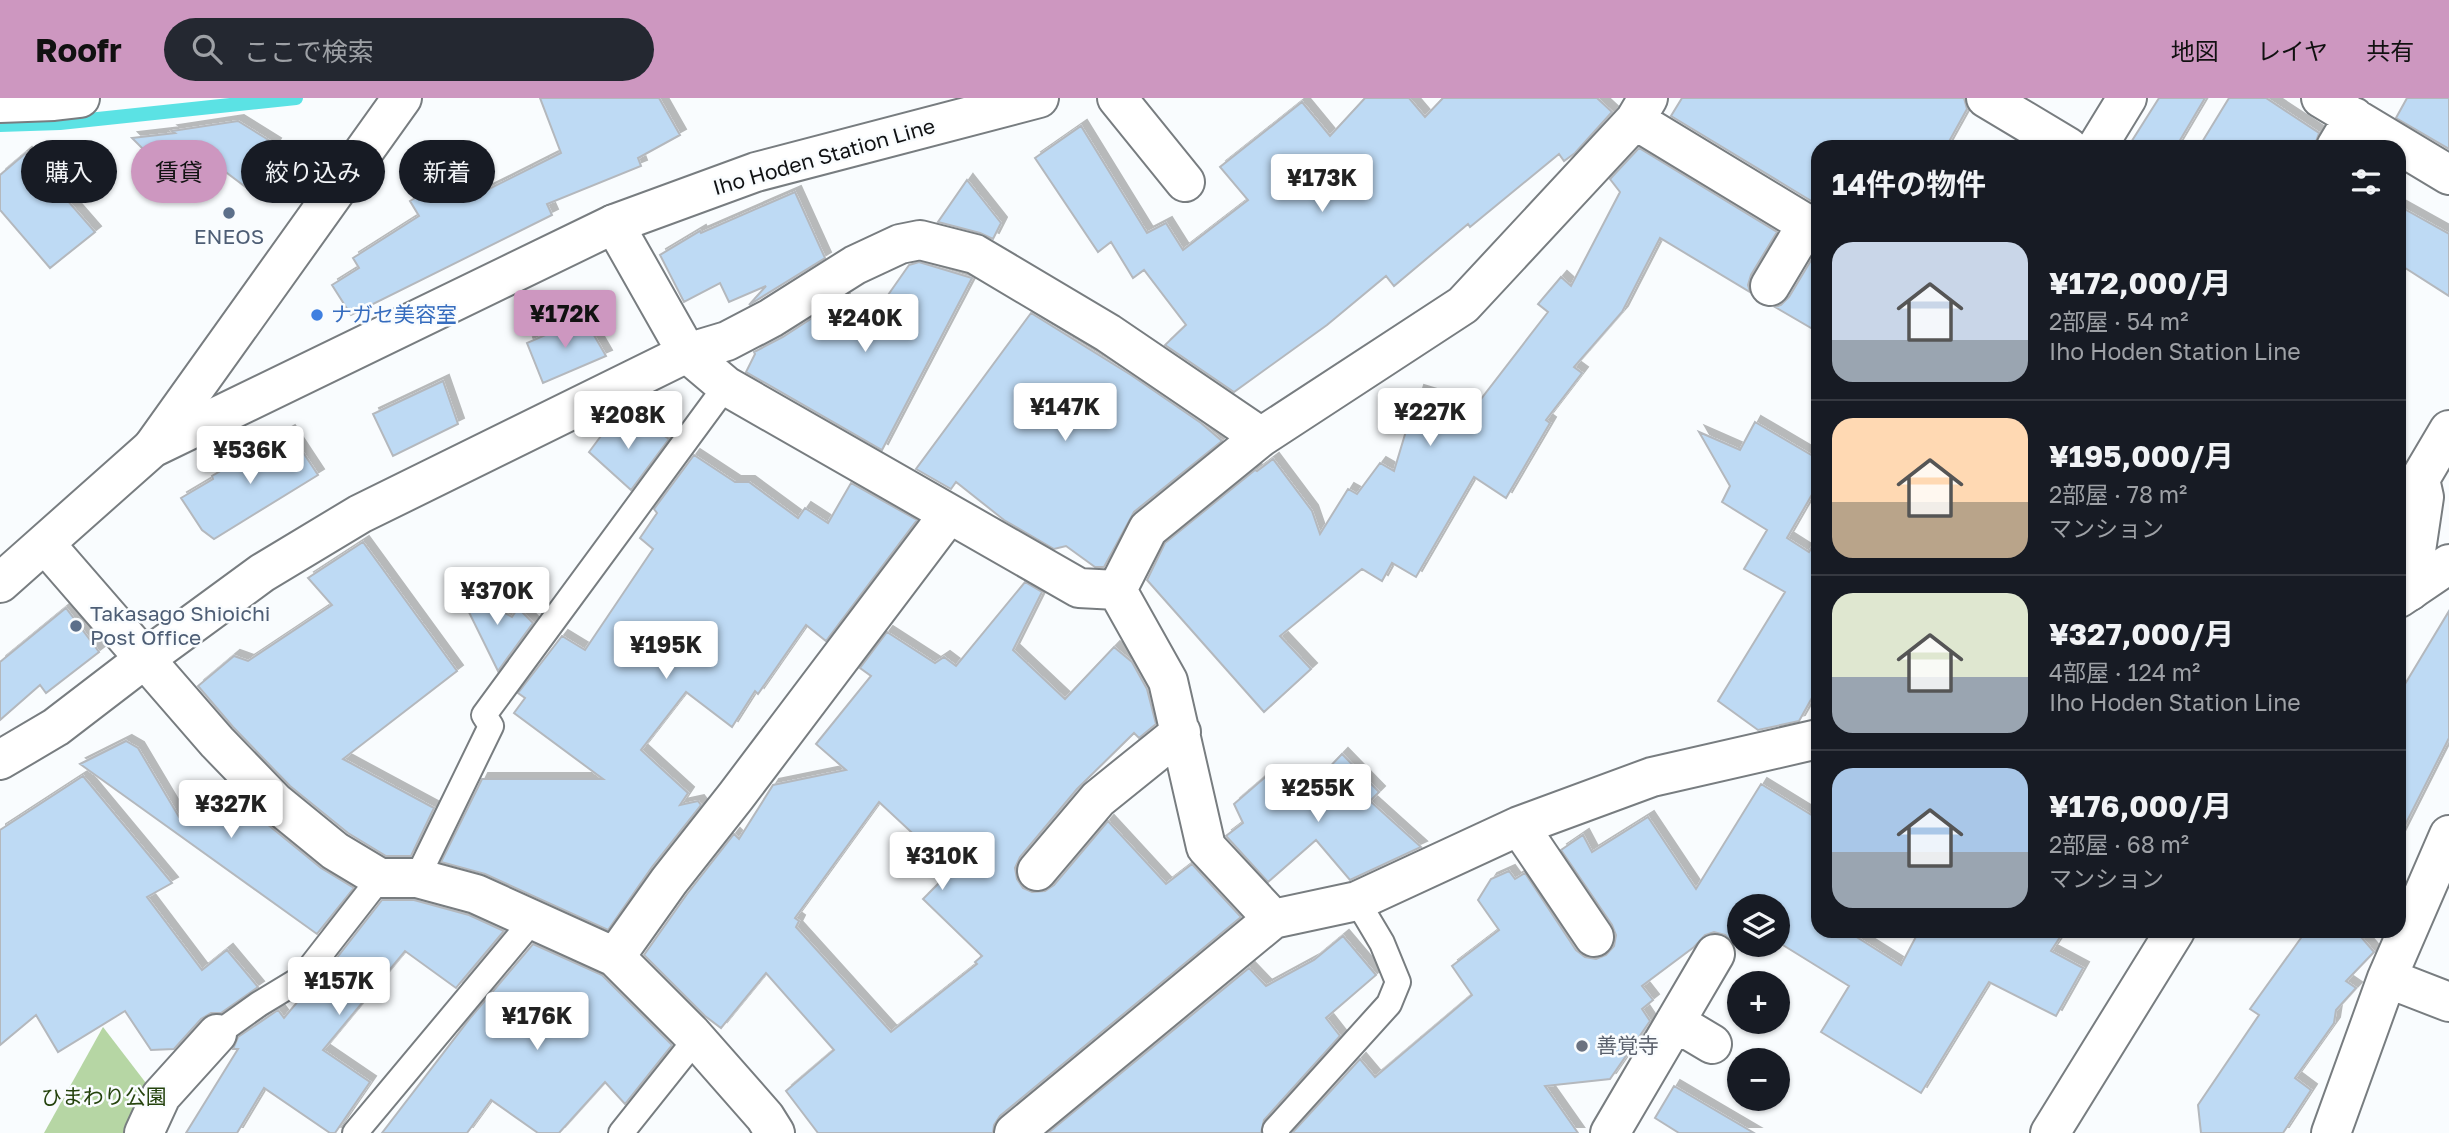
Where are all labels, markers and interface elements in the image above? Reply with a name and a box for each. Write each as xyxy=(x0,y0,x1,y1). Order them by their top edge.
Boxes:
search box xyxy=(164,18,654,81)
text: Roofr xyxy=(35,30,122,69)
icon: search xyxy=(188,30,226,68)
text: ここで検索 xyxy=(244,36,374,67)
text: 地図 xyxy=(2171,36,2219,65)
text: レイヤ xyxy=(2257,36,2328,65)
text: 共有 xyxy=(2366,36,2414,65)
street label: Iho Hoden Station Line xyxy=(710,112,938,200)
chip: 購入 xyxy=(21,140,117,203)
chip: 賃貸 xyxy=(131,140,227,203)
chip: 絞り込み xyxy=(241,140,385,203)
chip: 新着 xyxy=(399,140,495,203)
pin: ¥173K xyxy=(1273,155,1371,214)
text: ¥173K xyxy=(1287,163,1357,191)
icon: filters xyxy=(2347,163,2385,201)
text: 14件の物件 xyxy=(1832,166,1986,202)
marker: ENEOS xyxy=(221,205,237,221)
place label: ENEOS xyxy=(194,223,264,249)
text: ¥172,000/月 xyxy=(2049,265,2231,301)
icon: home xyxy=(1888,270,1972,354)
pin: ¥172K xyxy=(516,290,614,350)
pin: ¥240K xyxy=(816,294,914,354)
text: ¥172K xyxy=(530,299,600,327)
place label: ナガセ美容室 xyxy=(331,301,457,327)
text: ¥240K xyxy=(827,303,903,331)
marker: ナガセ美容室 xyxy=(309,307,325,323)
text: 2部屋 · 54 m² xyxy=(2049,307,2189,335)
text: Iho Hoden Station Line xyxy=(2049,337,2301,365)
pin: ¥147K xyxy=(1016,384,1114,443)
pin: ¥227K xyxy=(1381,388,1479,448)
pin: ¥208K xyxy=(579,392,677,451)
text: ¥147K xyxy=(1030,392,1100,420)
text: ¥227K xyxy=(1394,397,1466,425)
text: ¥208K xyxy=(590,400,666,428)
pin: ¥536K xyxy=(201,426,299,486)
text: ¥536K xyxy=(213,435,287,463)
text: ¥195,000/月 xyxy=(2049,438,2234,474)
icon: home xyxy=(1888,446,1972,530)
text: 2部屋 · 78 m² xyxy=(2049,480,2187,508)
text: マンション xyxy=(2049,514,2164,542)
pin: ¥370K xyxy=(448,568,546,627)
text: ¥370K xyxy=(460,576,534,604)
place label: Takasago Shioichi Post Office xyxy=(90,600,270,650)
text: ¥327,000/月 xyxy=(2049,616,2234,652)
marker: Takasago Shioichi Post Office xyxy=(68,618,84,634)
icon: home xyxy=(1888,621,1972,705)
pin: ¥195K xyxy=(617,622,715,681)
text: ¥195K xyxy=(630,630,702,658)
text: 4部屋 · 124 m² xyxy=(2049,658,2200,686)
text: Iho Hoden Station Line xyxy=(2049,688,2301,716)
pin: ¥255K xyxy=(1269,764,1367,824)
text: ¥255K xyxy=(1281,773,1355,801)
pin: ¥327K xyxy=(182,780,280,840)
text: ¥176,000/月 xyxy=(2049,788,2232,824)
text: ¥327K xyxy=(195,789,267,817)
icon: home xyxy=(1888,796,1972,880)
text: 2部屋 · 68 m² xyxy=(2049,830,2189,858)
pin: ¥310K xyxy=(893,832,991,892)
text: ¥310K xyxy=(906,841,978,869)
text: マンション xyxy=(2049,864,2164,892)
map controls xyxy=(1727,894,1790,1111)
button: layers xyxy=(1727,894,1790,957)
pin: ¥157K xyxy=(290,958,388,1017)
text: ¥157K xyxy=(304,966,374,994)
button: + xyxy=(1727,971,1790,1034)
pin: ¥176K xyxy=(488,992,586,1052)
text: ¥176K xyxy=(502,1001,572,1029)
place label: 善覚寺 xyxy=(1596,1032,1659,1058)
marker: 善覚寺 xyxy=(1574,1038,1590,1054)
button: − xyxy=(1727,1048,1790,1111)
park label: ひまわり公園 xyxy=(41,1083,167,1109)

